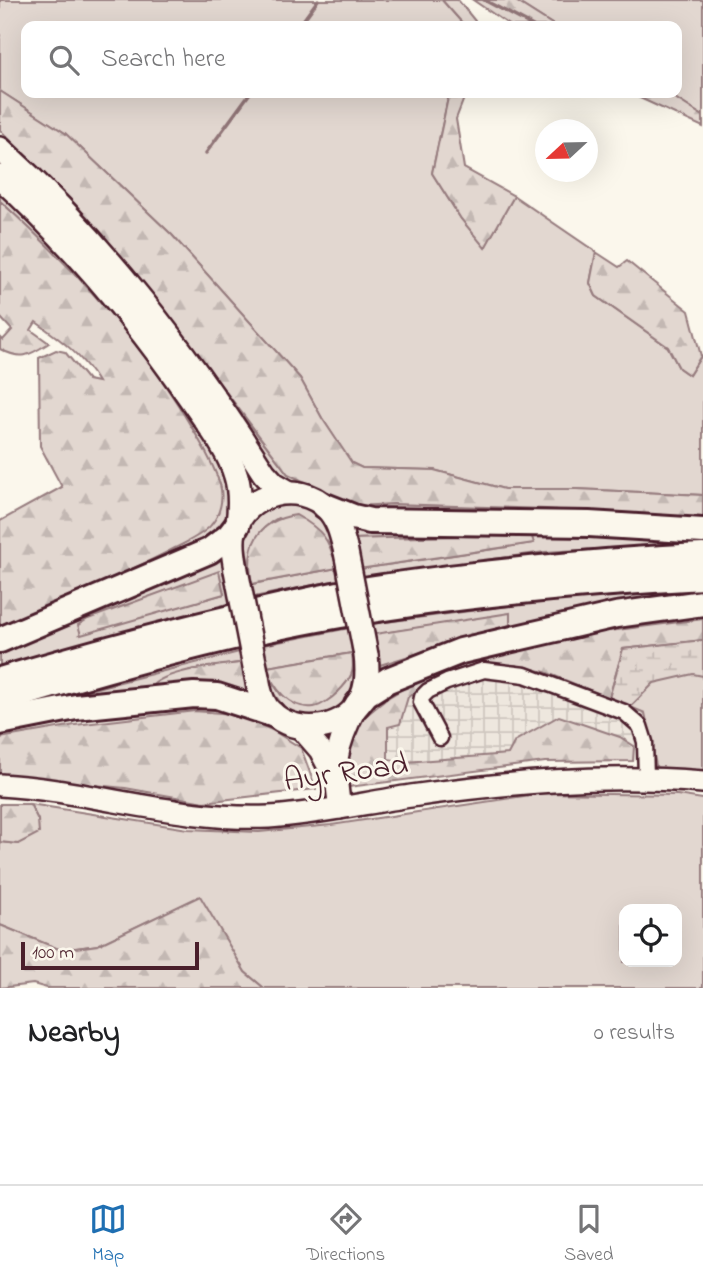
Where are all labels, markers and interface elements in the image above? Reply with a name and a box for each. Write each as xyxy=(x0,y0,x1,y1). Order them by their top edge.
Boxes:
search box xyxy=(21,21,682,98)
icon: search xyxy=(45,41,83,79)
text: Search here xyxy=(101,41,226,79)
north arrow xyxy=(535,119,598,182)
street label: Ayr Road xyxy=(281,742,411,806)
map controls xyxy=(619,904,682,967)
button: locate xyxy=(619,904,682,967)
scale bar xyxy=(21,939,200,971)
text: 100 m xyxy=(32,940,74,967)
text: Nearby xyxy=(28,1012,120,1056)
text: 0 results xyxy=(594,1017,675,1050)
tab: Map xyxy=(89,1200,127,1269)
tab: Directions xyxy=(306,1200,385,1269)
tab: Saved xyxy=(564,1200,614,1269)

